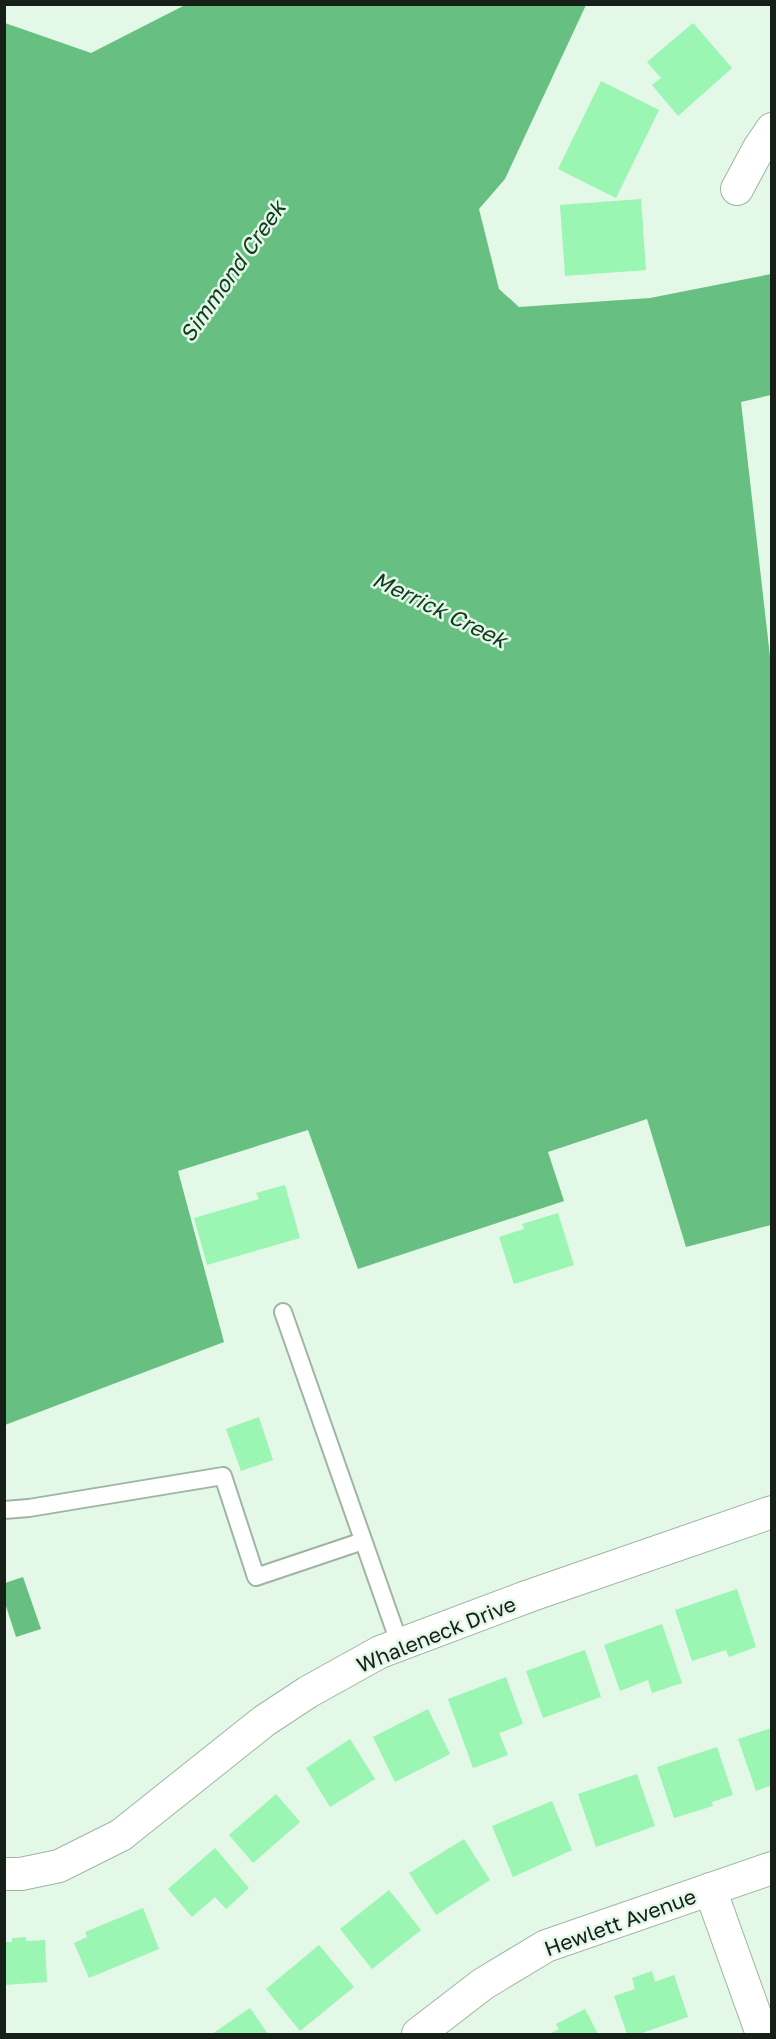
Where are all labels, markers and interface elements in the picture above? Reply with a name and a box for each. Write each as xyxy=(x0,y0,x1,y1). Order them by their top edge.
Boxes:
water label: Simmond Creek xyxy=(173,193,292,347)
water label: Merrick Creek xyxy=(368,565,514,654)
street label: Whaleneck Drive xyxy=(353,1590,519,1678)
street label: Hewlett Avenue xyxy=(541,1882,699,1962)

